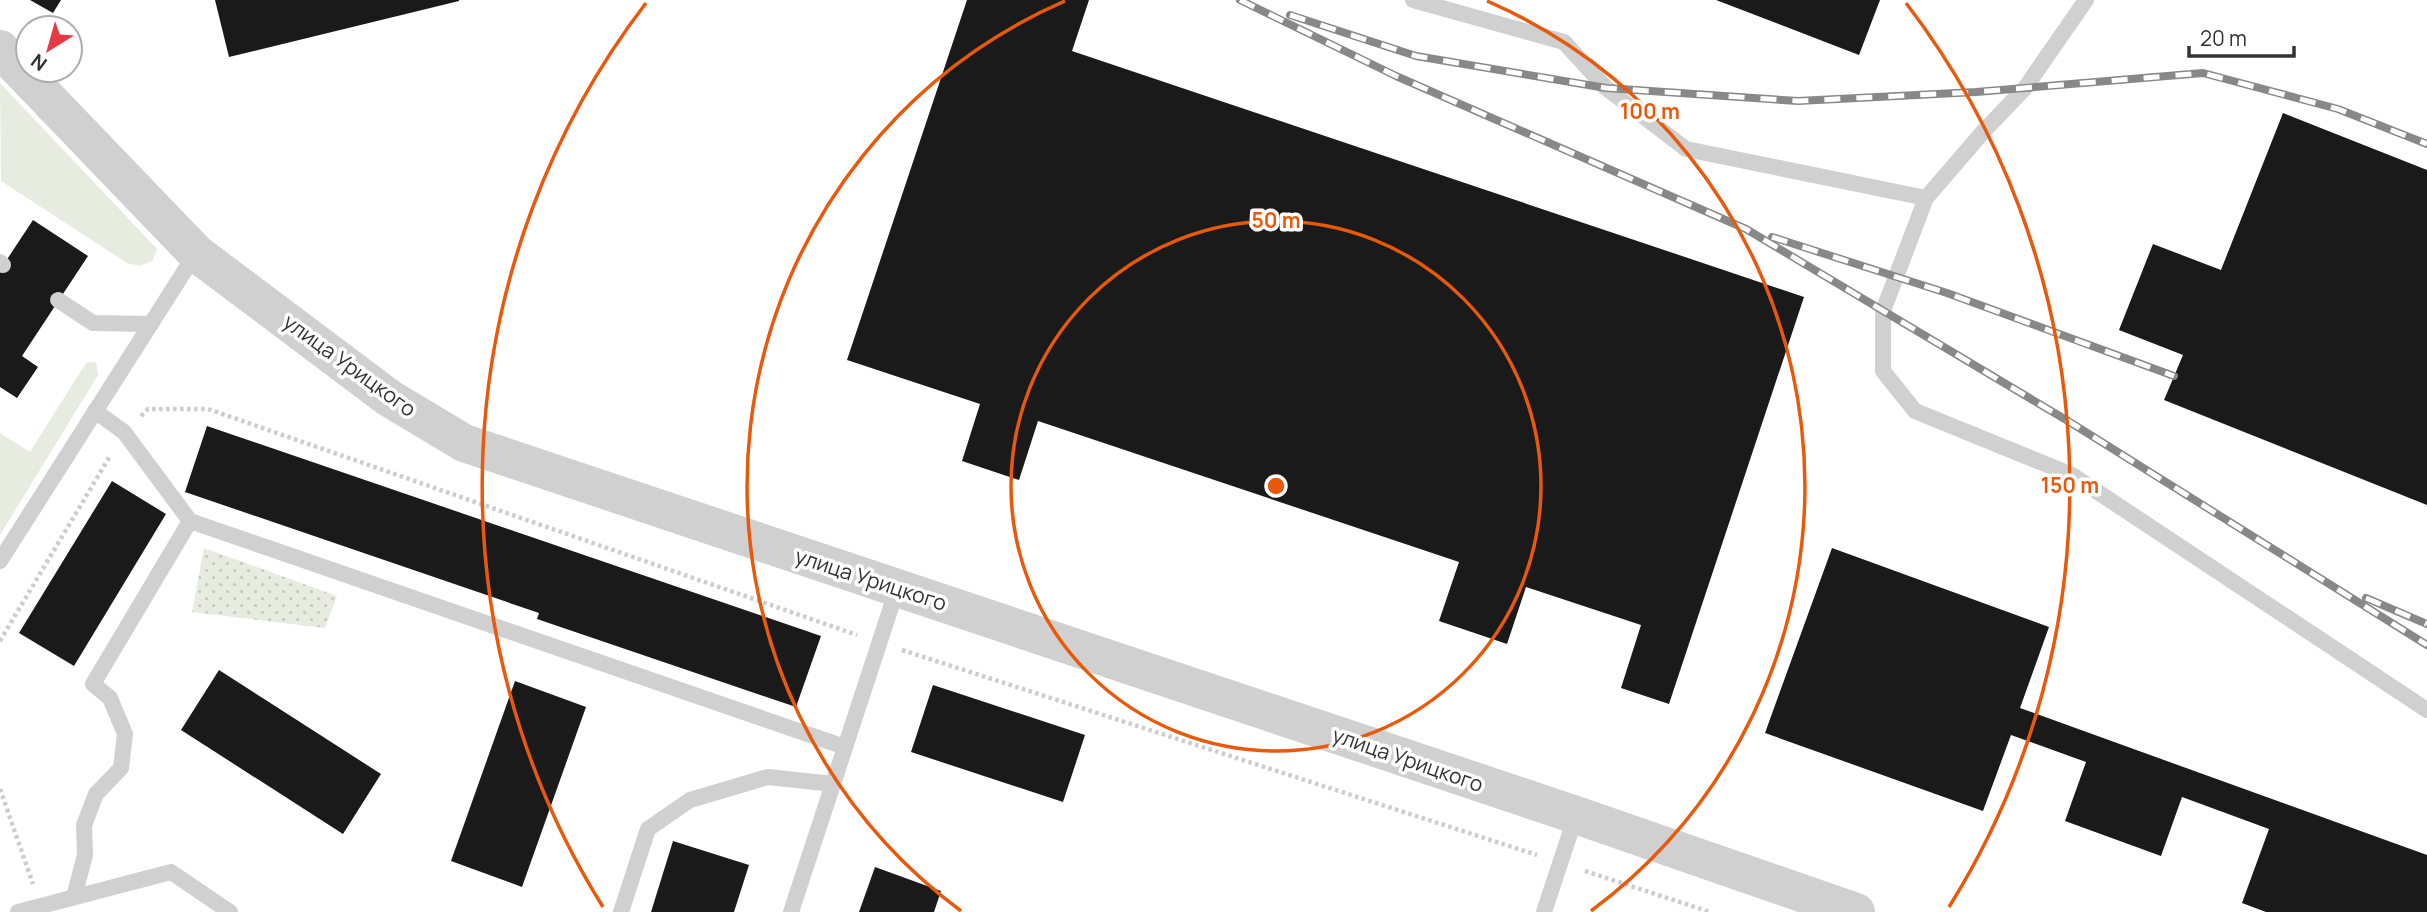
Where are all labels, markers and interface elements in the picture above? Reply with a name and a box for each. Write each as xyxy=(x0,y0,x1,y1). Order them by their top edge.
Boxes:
north arrow xyxy=(14,14,84,84)
scale bar xyxy=(2189,14,2294,58)
text: 20 m xyxy=(2200,24,2247,52)
text: N xyxy=(25,48,52,77)
text: 100 m xyxy=(1620,97,1680,125)
text: 50 m xyxy=(1251,206,1301,234)
street label: улица Урицкого xyxy=(278,307,422,423)
text: 150 m xyxy=(2041,471,2099,499)
centre of rings xyxy=(1264,474,1288,498)
street label: улица Урицкого xyxy=(792,541,950,617)
street label: улица Урицкого xyxy=(1329,720,1487,798)

